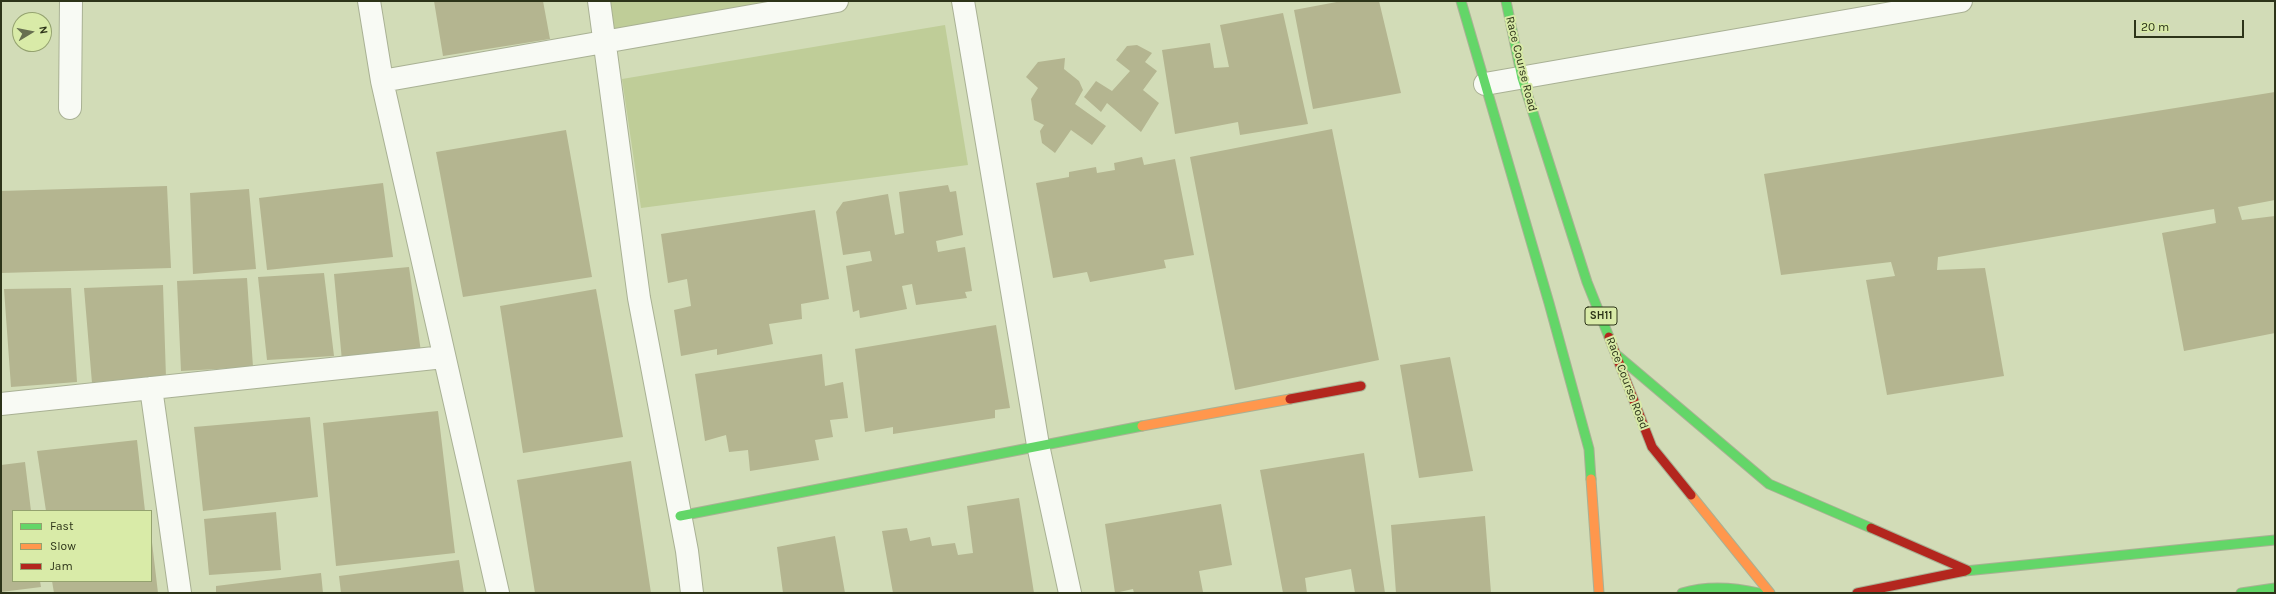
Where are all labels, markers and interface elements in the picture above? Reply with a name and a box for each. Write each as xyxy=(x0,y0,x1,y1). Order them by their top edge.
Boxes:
north arrow xyxy=(12,12,52,52)
scale bar xyxy=(2136,12,2246,38)
street label: Race Course Road xyxy=(1502,15,1540,113)
text: 20 m xyxy=(2141,20,2169,34)
text: N xyxy=(36,25,50,35)
road number: SH11 xyxy=(1585,307,1617,325)
street label: Race Course Road xyxy=(1603,335,1651,431)
legend xyxy=(12,510,152,582)
text: Fast xyxy=(50,519,73,533)
text: Slow xyxy=(50,539,76,553)
text: Jam xyxy=(50,559,73,573)

